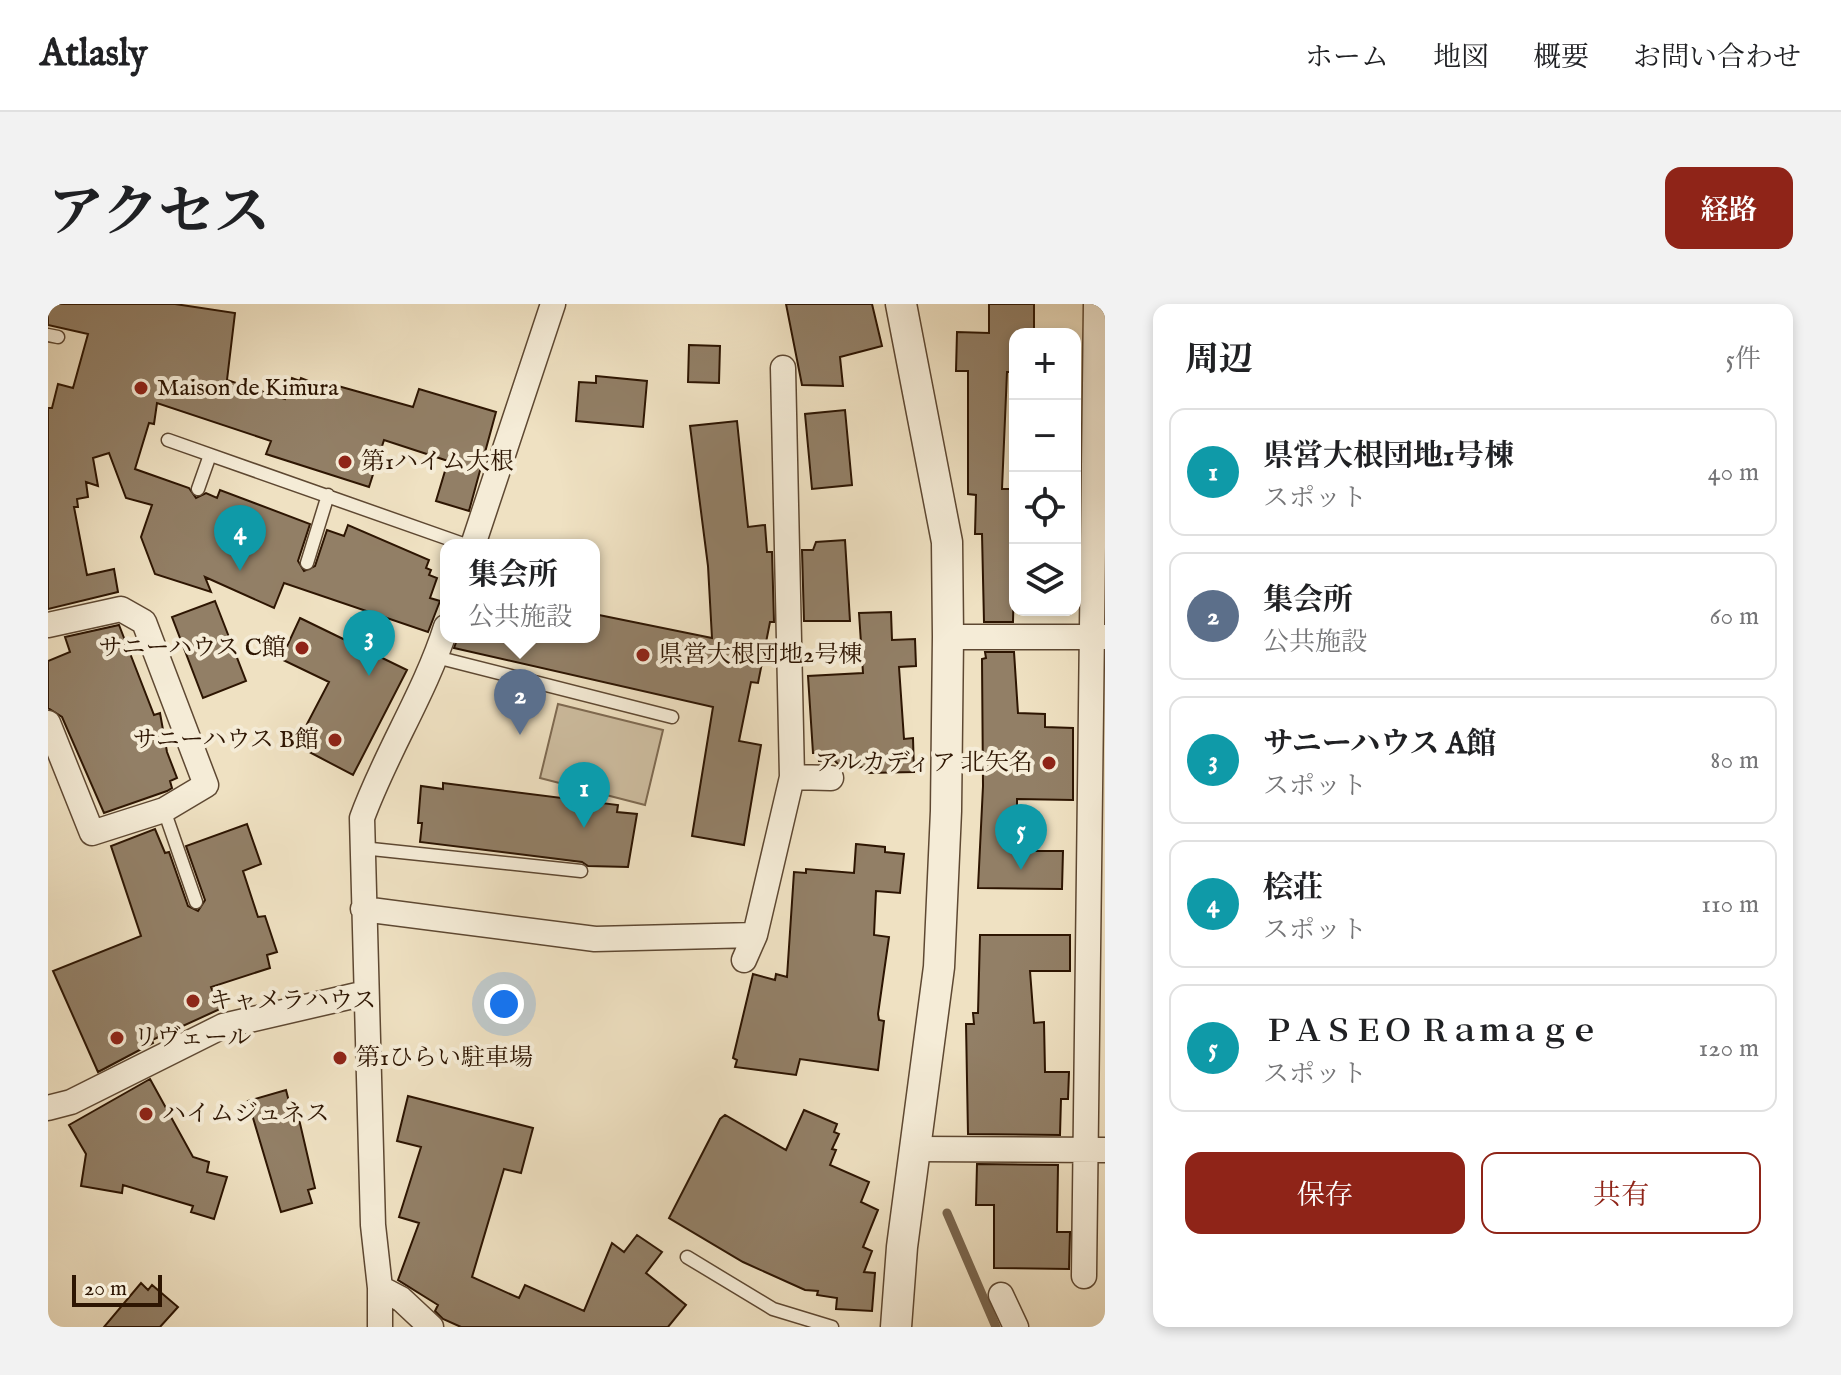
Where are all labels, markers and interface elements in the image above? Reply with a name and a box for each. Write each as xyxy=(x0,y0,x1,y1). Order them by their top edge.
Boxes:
text: Atlasly xyxy=(40,31,148,79)
text: ホーム xyxy=(1305,41,1389,76)
text: 地図 xyxy=(1433,41,1489,76)
text: 概要 xyxy=(1533,41,1589,76)
text: お問い合わせ xyxy=(1633,41,1801,76)
button: 経路 xyxy=(1665,167,1793,249)
text: アクセス xyxy=(48,179,270,250)
map controls xyxy=(1009,328,1081,616)
button: + xyxy=(1009,328,1081,400)
text: 周辺 xyxy=(1185,339,1253,382)
text: 5件 xyxy=(1726,343,1761,376)
place label: Maison de Kimura xyxy=(157,373,339,404)
marker: Maison de Kimura xyxy=(132,379,150,397)
button: − xyxy=(1009,400,1081,472)
text: 県営大根団地1号棟 xyxy=(1263,438,1514,476)
place label: 第1ハイム大根 xyxy=(361,447,514,478)
marker: 第1ハイム大根 xyxy=(336,453,354,471)
text: 1 xyxy=(1208,456,1218,489)
text: 40 m xyxy=(1708,456,1759,489)
button: locate xyxy=(1009,472,1081,544)
text: スポット xyxy=(1263,482,1367,515)
pin: 4 xyxy=(214,505,266,571)
popup xyxy=(440,539,600,643)
button: layers xyxy=(1009,544,1081,616)
text: 集会所 xyxy=(468,557,558,595)
text: 集会所 xyxy=(1263,582,1353,620)
text: 2 xyxy=(1207,600,1219,633)
text: 60 m xyxy=(1710,600,1759,633)
text: 公共施設 xyxy=(468,601,572,634)
pin: 3 xyxy=(343,610,395,676)
text: 公共施設 xyxy=(1263,626,1367,659)
place label: サニーハウス C館 xyxy=(98,633,286,664)
marker: サニーハウス C館 xyxy=(293,639,311,657)
place label: 県営大根団地2号棟 xyxy=(659,640,862,671)
marker: 県営大根団地2号棟 xyxy=(634,646,652,664)
pin: 2 xyxy=(494,669,546,735)
place label: サニーハウス B館 xyxy=(133,725,319,756)
text: サニーハウス A館 xyxy=(1263,726,1496,764)
marker: サニーハウス B館 xyxy=(326,731,344,749)
text: 3 xyxy=(1208,744,1218,777)
text: 80 m xyxy=(1710,744,1759,777)
place label: アルカディア 北矢名 xyxy=(815,748,1033,779)
marker: アルカディア 北矢名 xyxy=(1040,754,1058,772)
pin: 1 xyxy=(558,762,610,828)
text: スポット xyxy=(1263,770,1367,803)
pin: 5 xyxy=(995,804,1047,870)
text: 桧荘 xyxy=(1263,870,1323,908)
text: 4 xyxy=(1207,888,1219,921)
text: 110 m xyxy=(1701,888,1759,921)
text: スポット xyxy=(1263,914,1367,947)
your location xyxy=(484,984,524,1024)
place label: キャメラハウス xyxy=(209,986,376,1017)
marker: キャメラハウス xyxy=(184,992,202,1010)
text: ＰＡＳＥＯ Ｒａｍａｇｅ xyxy=(1263,1014,1600,1052)
place label: リヴェール xyxy=(133,1023,252,1054)
marker: リヴェール xyxy=(108,1029,126,1047)
text: 5 xyxy=(1208,1032,1218,1065)
text: 120 m xyxy=(1699,1032,1759,1065)
place label: 第1ひらい駐車場 xyxy=(356,1043,533,1074)
marker: 第1ひらい駐車場 xyxy=(331,1049,349,1067)
text: スポット xyxy=(1263,1058,1367,1091)
place label: ハイムジュネス xyxy=(162,1099,330,1130)
marker: ハイムジュネス xyxy=(137,1105,155,1123)
button: 保存 xyxy=(1185,1152,1465,1234)
button: 共有 xyxy=(1481,1152,1761,1234)
scale bar xyxy=(72,1271,162,1307)
text: 20 m xyxy=(84,1275,127,1303)

